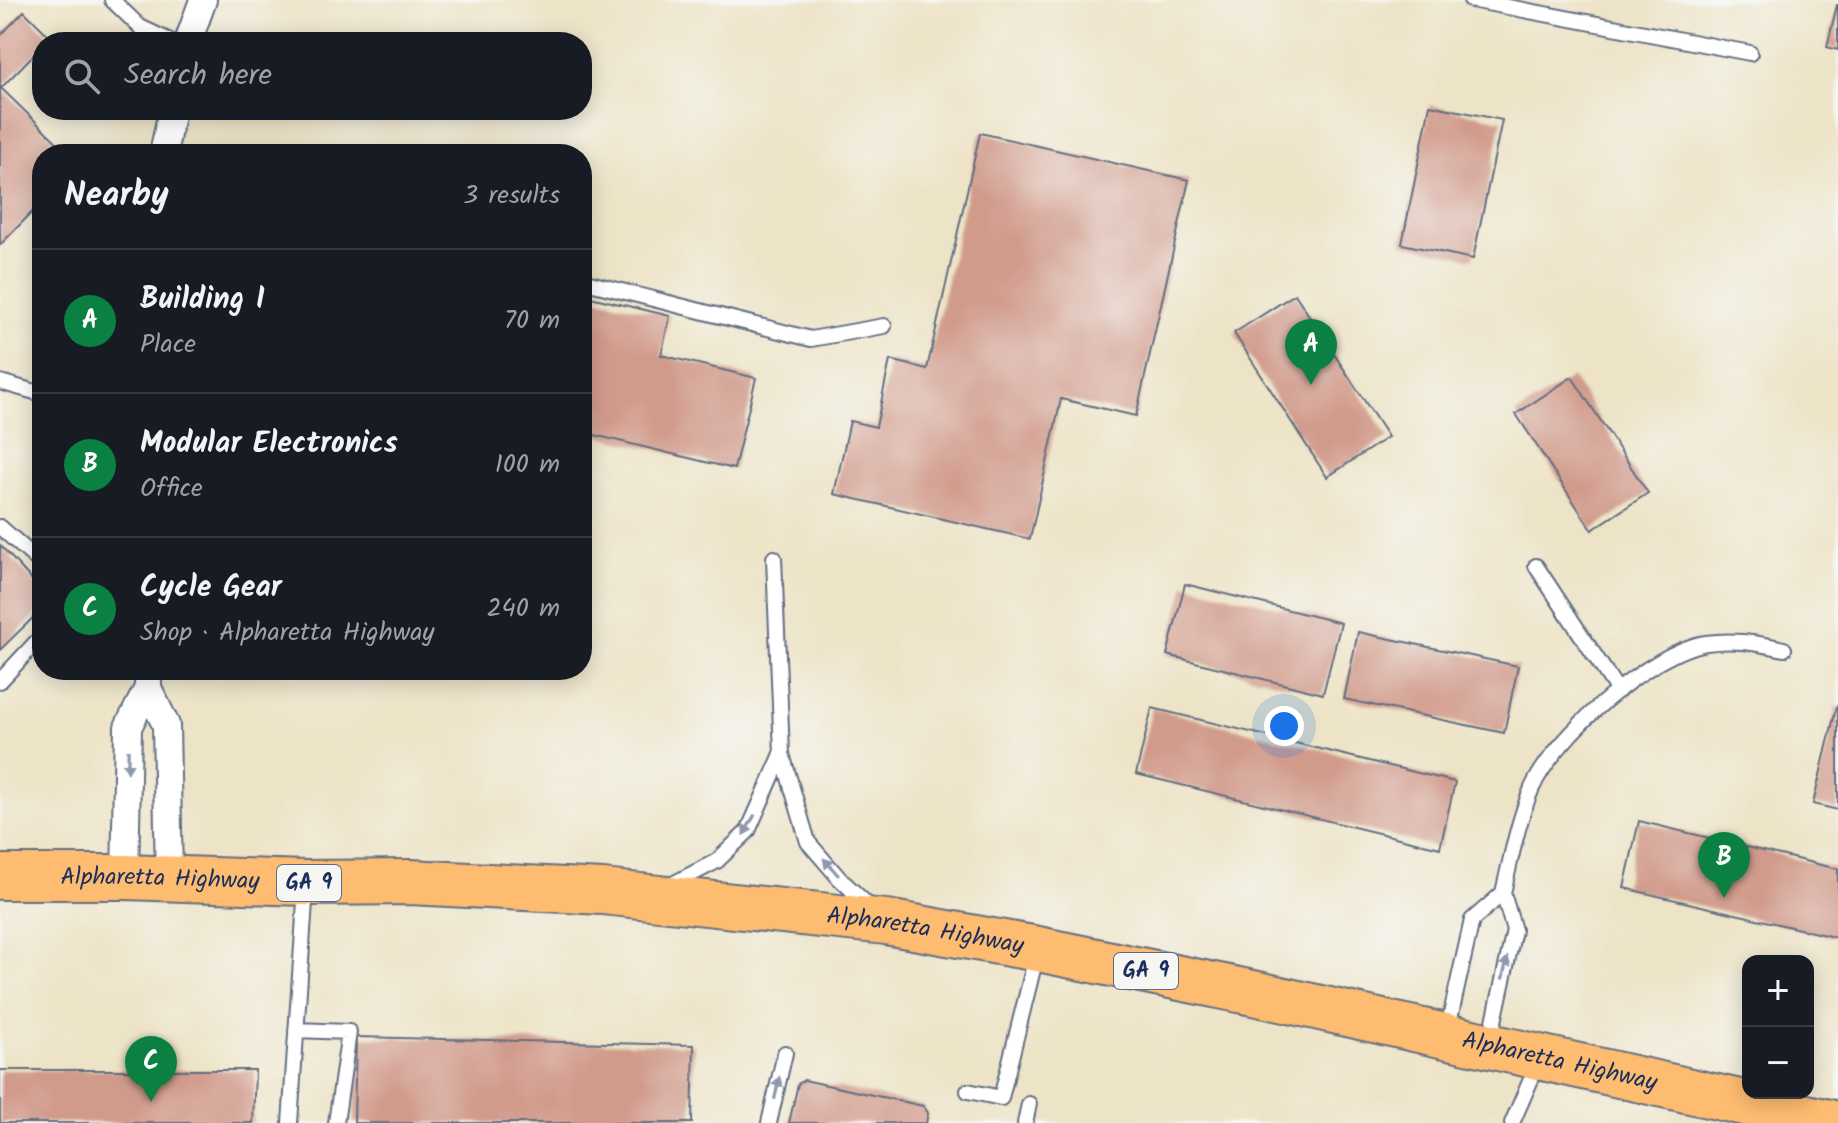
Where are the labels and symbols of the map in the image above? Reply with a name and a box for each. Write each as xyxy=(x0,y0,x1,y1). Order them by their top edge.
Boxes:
pin: A xyxy=(1285,319,1337,385)
your location xyxy=(1264,706,1304,746)
one-way arrow xyxy=(121,749,134,774)
one-way arrow xyxy=(742,813,757,836)
pin: B xyxy=(1698,832,1750,898)
street label: Alpharetta Highway xyxy=(60,857,261,901)
one-way arrow xyxy=(822,858,840,877)
road number: GA 9 xyxy=(277,865,341,901)
street label: Alpharetta Highway xyxy=(825,896,1028,966)
road number: GA 9 xyxy=(1114,953,1178,989)
one-way arrow xyxy=(1499,955,1512,980)
street label: Alpharetta Highway xyxy=(1458,1021,1662,1103)
pin: C xyxy=(125,1036,177,1102)
one-way arrow xyxy=(771,1076,784,1101)

